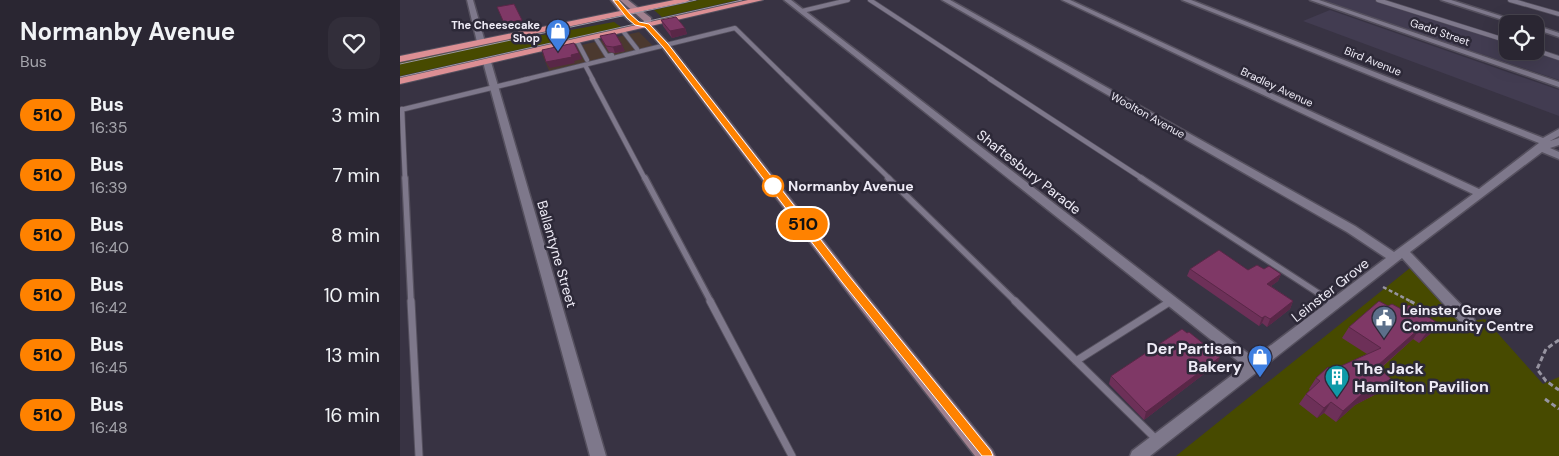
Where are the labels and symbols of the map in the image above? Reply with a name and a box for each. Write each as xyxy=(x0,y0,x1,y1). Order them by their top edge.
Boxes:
street label: Gadd Street xyxy=(1408,15,1472,49)
place label: The Cheesecake Shop xyxy=(451,18,540,45)
shop icon: The Cheesecake Shop xyxy=(545,18,571,52)
street label: Bird Avenue xyxy=(1342,43,1404,79)
street label: Bradley Avenue xyxy=(1238,64,1316,110)
street label: Woolton Avenue xyxy=(1108,89,1188,141)
street label: Shaftesbury Parade xyxy=(973,126,1085,218)
marker: Normanby Avenue xyxy=(762,175,784,197)
place label: Normanby Avenue xyxy=(788,177,914,195)
street label: Ballantyne Street xyxy=(533,198,581,310)
line badge: 510 xyxy=(774,208,832,240)
street label: Leinster Grove xyxy=(1288,254,1373,326)
place label: Leinster Grove Community Centre xyxy=(1402,301,1534,335)
public building icon: Leinster Grove Community Centre xyxy=(1371,305,1397,339)
place label: Der Partisan Bakery xyxy=(1146,338,1242,377)
shop icon: Der Partisan Bakery xyxy=(1247,344,1273,378)
place label: The Jack Hamilton Pavilion xyxy=(1354,358,1489,397)
building icon: The Jack Hamilton Pavilion xyxy=(1324,364,1350,398)

